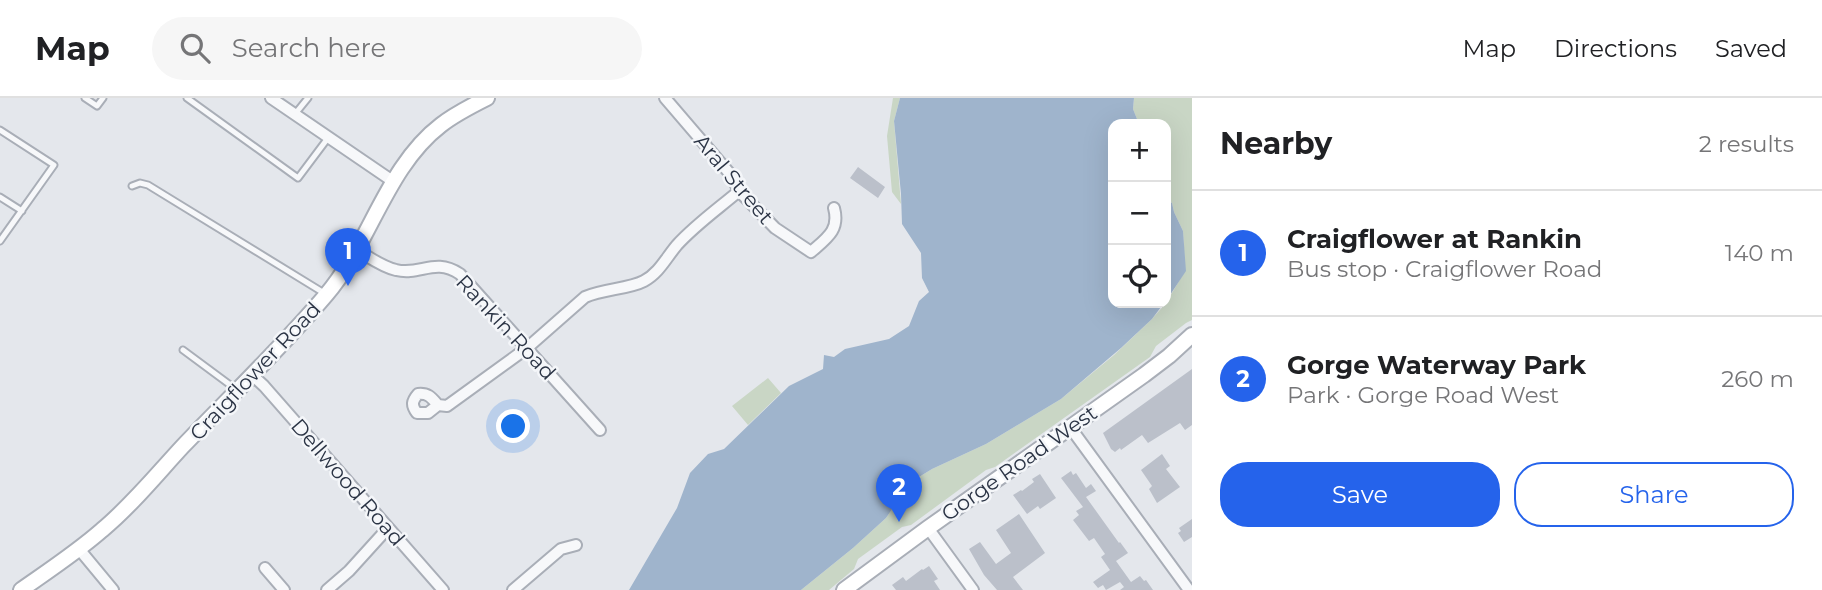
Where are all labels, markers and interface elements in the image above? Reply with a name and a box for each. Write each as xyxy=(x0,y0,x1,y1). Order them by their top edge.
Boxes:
search box xyxy=(152,17,642,80)
text: Map xyxy=(35,28,110,68)
icon: search xyxy=(176,29,214,67)
text: Search here xyxy=(232,32,386,64)
text: Map xyxy=(1463,34,1516,63)
text: Directions xyxy=(1554,34,1677,63)
text: Saved xyxy=(1715,34,1787,63)
map controls xyxy=(1108,119,1171,308)
button: + xyxy=(1108,119,1171,182)
text: Nearby xyxy=(1220,125,1332,162)
street label: Aral Street xyxy=(689,129,779,229)
text: 2 results xyxy=(1699,130,1794,158)
button: − xyxy=(1108,182,1171,245)
text: Craigflower at Rankin xyxy=(1287,223,1582,255)
pin: 1 xyxy=(325,228,371,286)
text: 1 xyxy=(1238,239,1248,267)
text: 140 m xyxy=(1725,239,1794,267)
button: locate xyxy=(1108,245,1171,308)
text: Bus stop · Craigflower Road xyxy=(1287,255,1602,283)
street label: Rankin Road xyxy=(451,269,561,385)
street label: Craigflower Road xyxy=(184,297,326,445)
text: Gorge Waterway Park xyxy=(1287,349,1586,381)
text: 2 xyxy=(1236,365,1250,393)
text: 260 m xyxy=(1721,365,1794,393)
text: Park · Gorge Road West xyxy=(1287,381,1559,409)
street label: Gorge Road West xyxy=(936,400,1102,526)
your location xyxy=(496,409,530,443)
street label: Dellwood Road xyxy=(286,413,410,551)
button: Save xyxy=(1220,462,1500,527)
button: Share xyxy=(1514,462,1794,527)
pin: 2 xyxy=(876,464,922,522)

